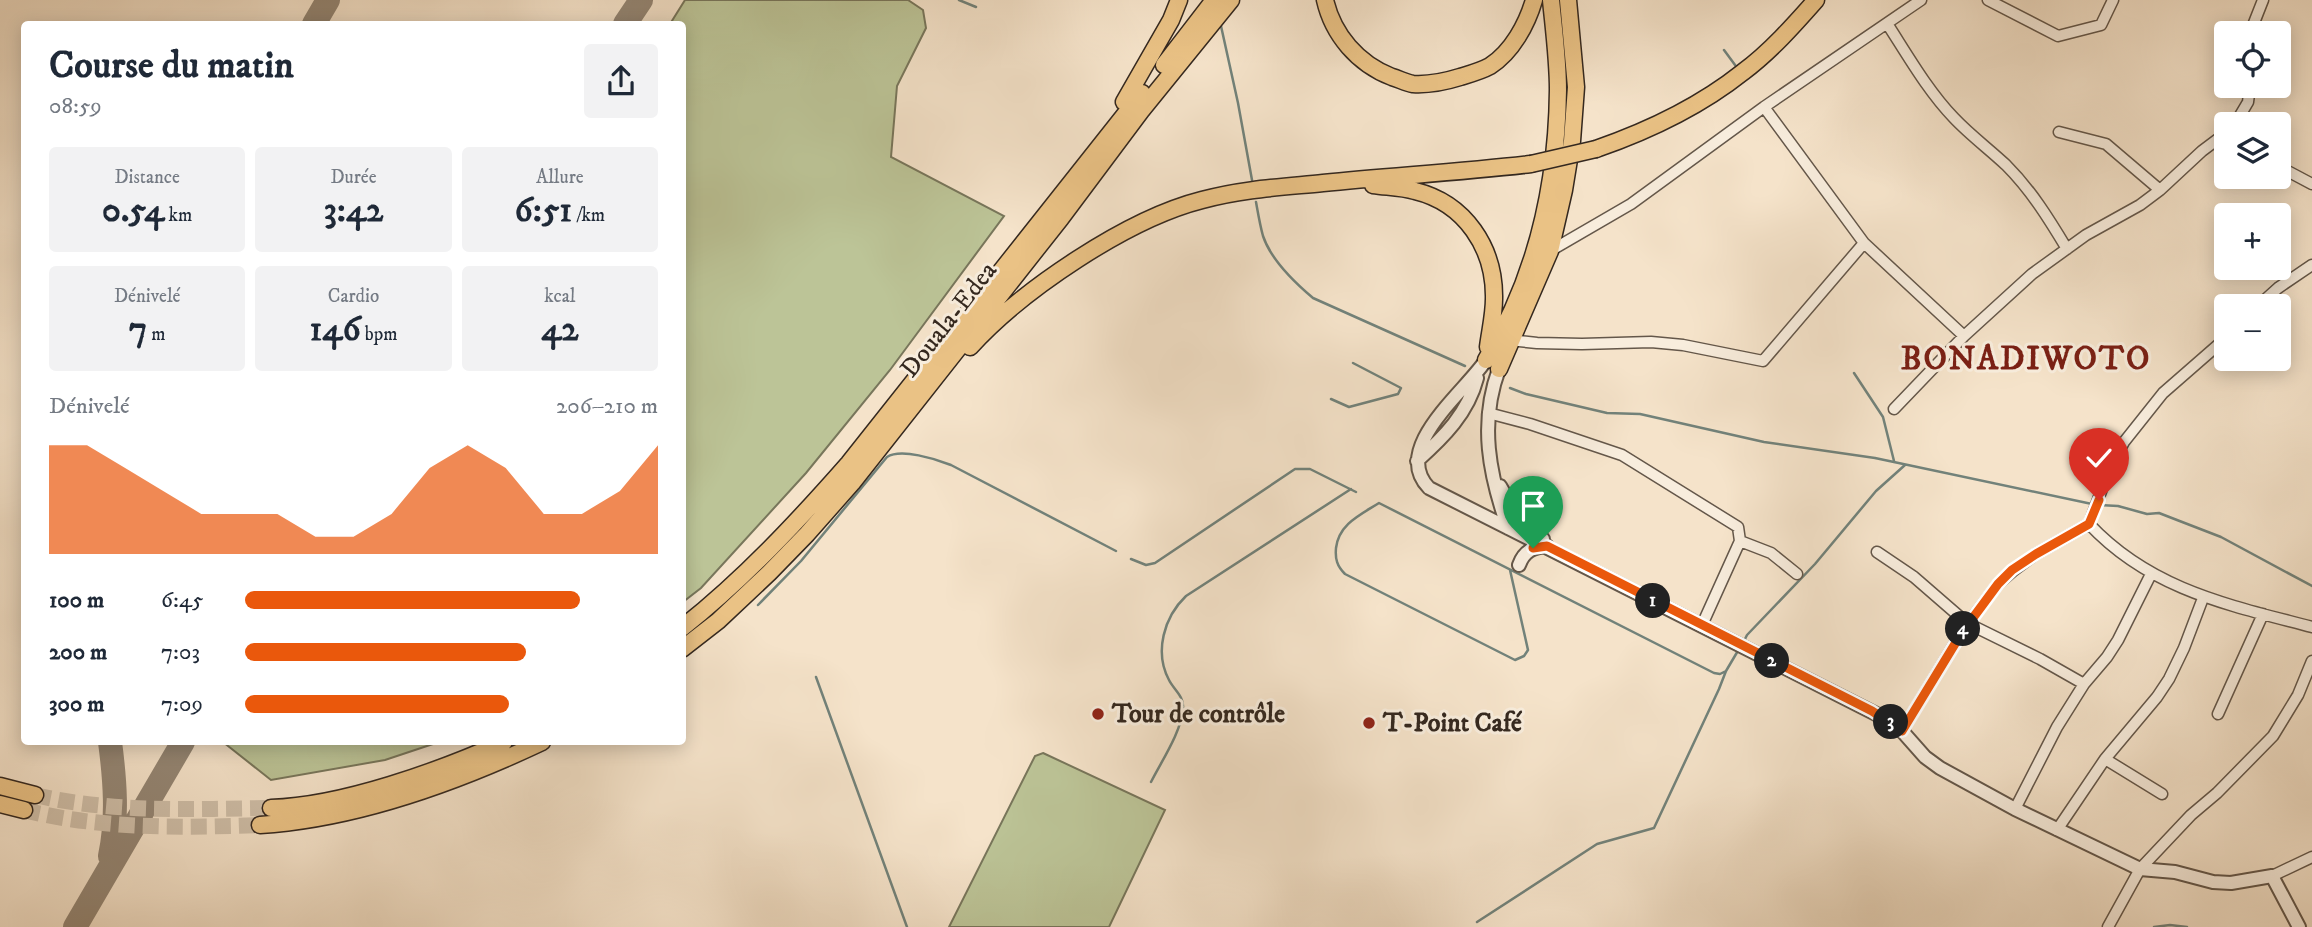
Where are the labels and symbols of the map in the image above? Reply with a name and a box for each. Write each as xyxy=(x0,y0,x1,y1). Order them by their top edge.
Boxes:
street label: Douala-Edea xyxy=(893,255,1005,385)
district label: BONADIWOTO xyxy=(1901,339,2151,380)
pin xyxy=(2069,428,2129,500)
pin xyxy=(1503,476,1563,548)
pin: 1 xyxy=(1636,584,1670,618)
pin: 4 xyxy=(1946,612,1980,646)
pin: 2 xyxy=(1754,644,1790,678)
place label: Tour de contrôle xyxy=(1111,698,1285,731)
pin: 3 xyxy=(1874,704,1909,740)
marker: Tour de contrôle xyxy=(1090,706,1106,722)
place label: T-Point Café xyxy=(1382,707,1523,740)
marker: T-Point Café xyxy=(1361,715,1377,731)

